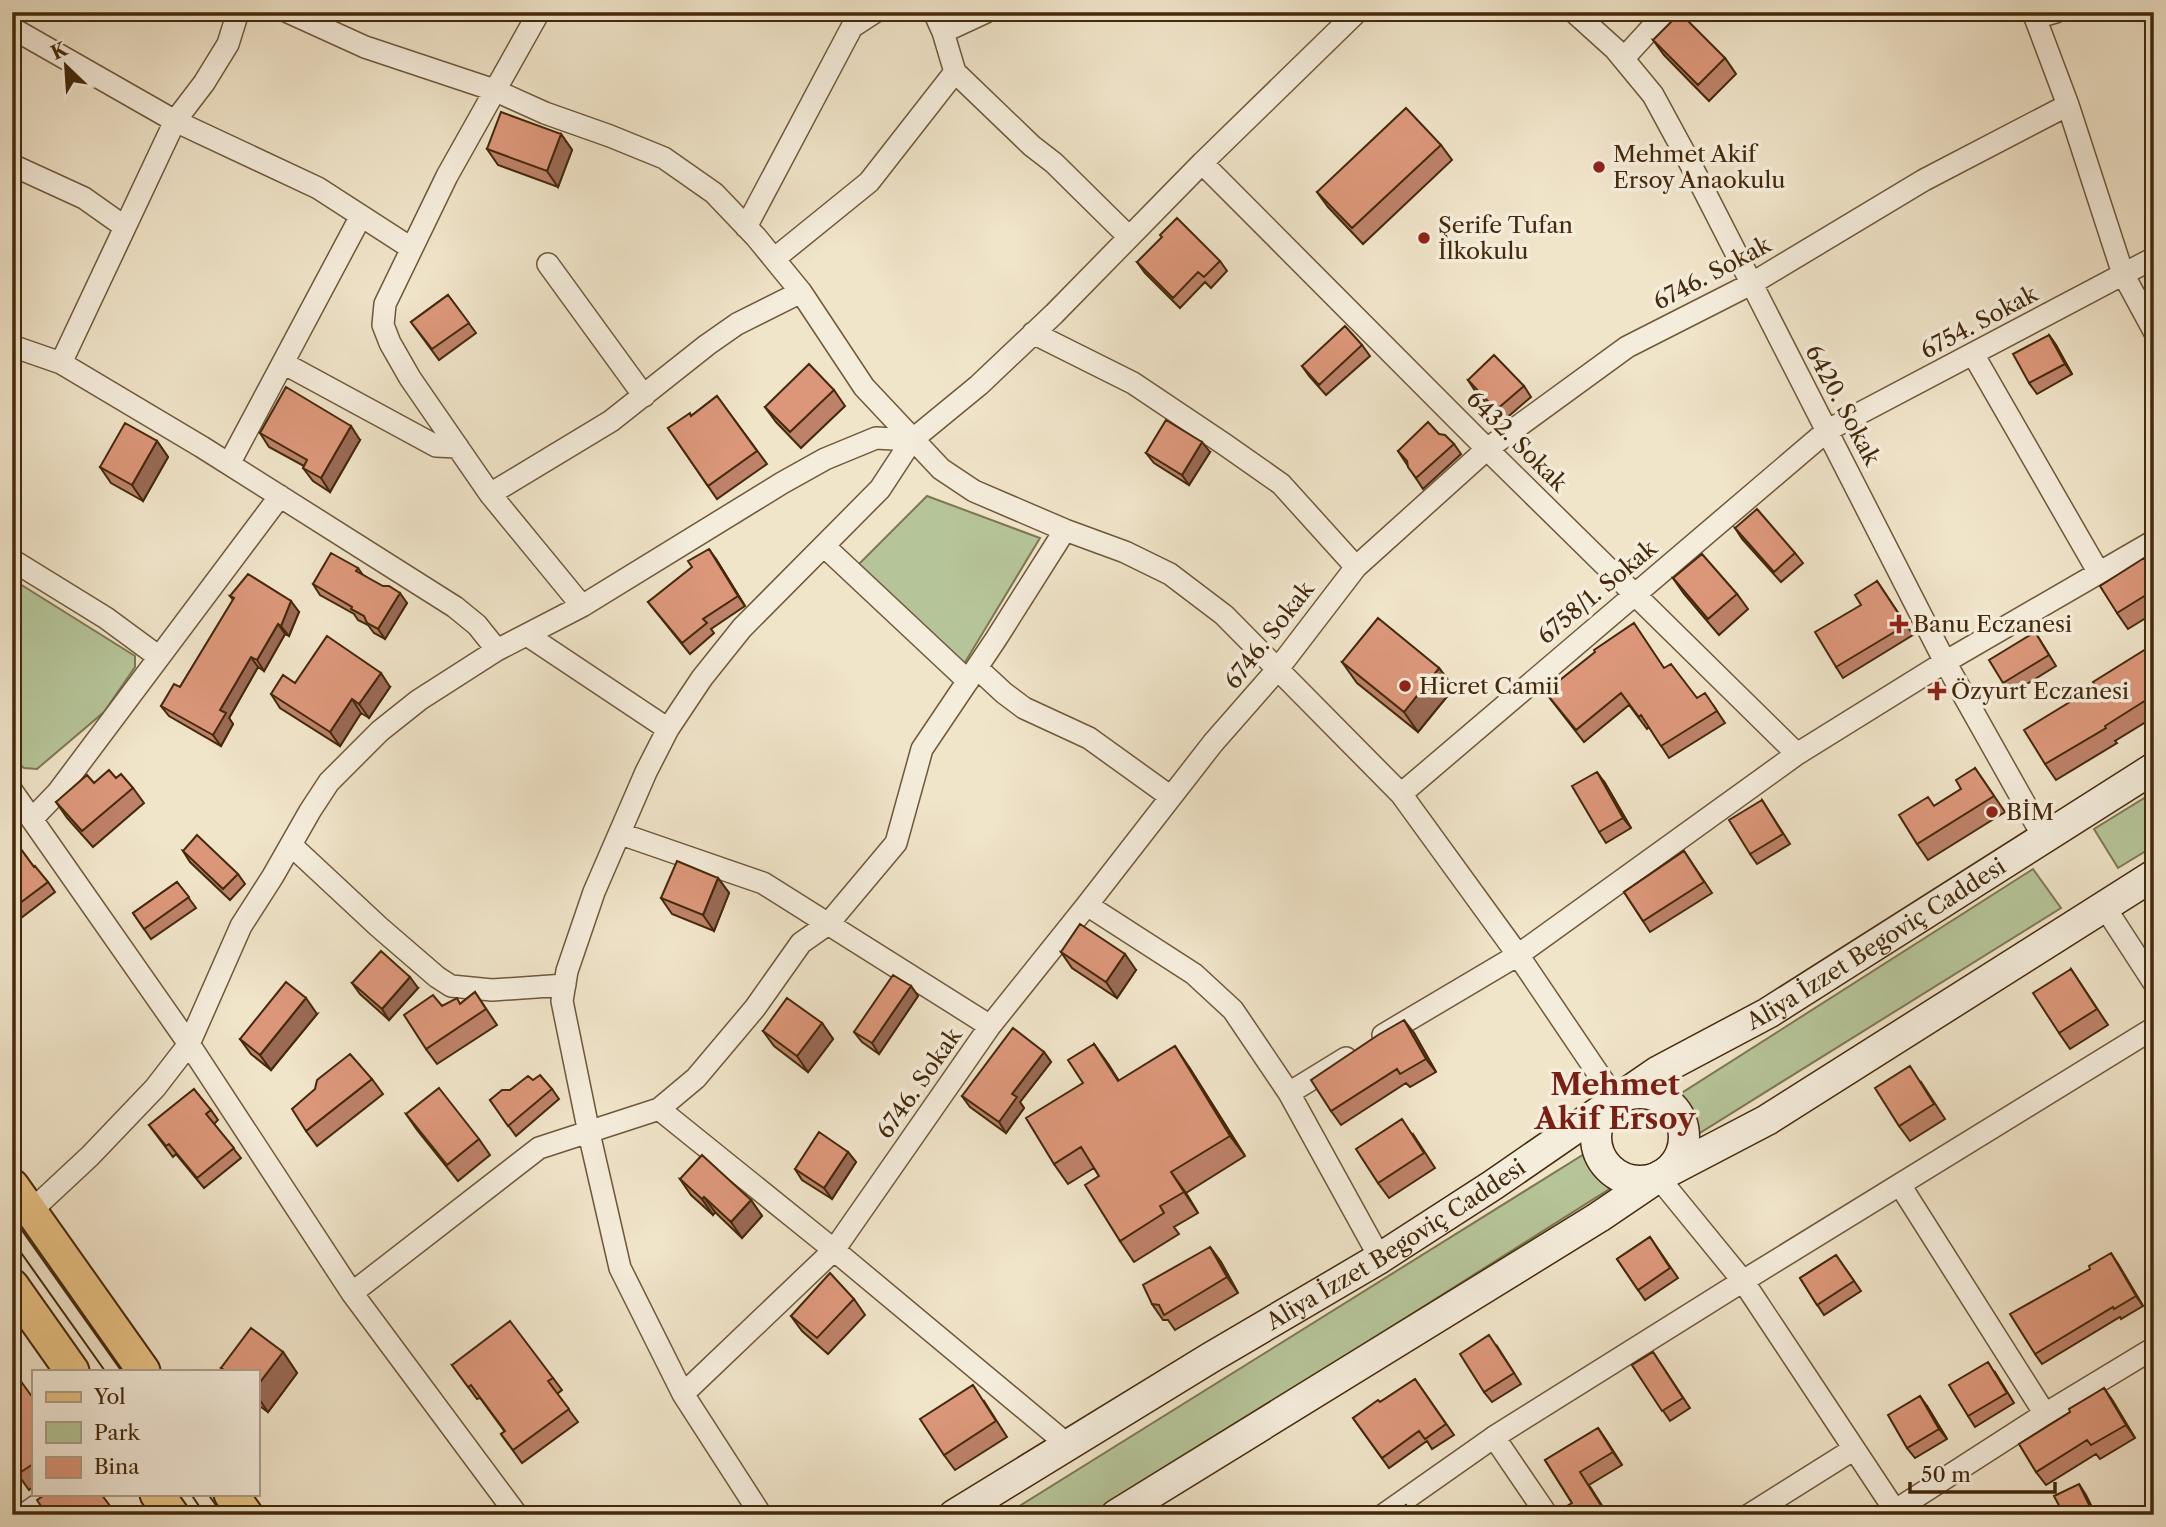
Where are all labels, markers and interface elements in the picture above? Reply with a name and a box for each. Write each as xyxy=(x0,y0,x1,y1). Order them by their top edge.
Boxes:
north arrow xyxy=(32,32,102,102)
text: K xyxy=(47,37,72,65)
place label: Mehmet Akif Ersoy Anaokulu xyxy=(1613,140,1785,194)
marker: Mehmet Akif Ersoy Anaokulu xyxy=(1591,159,1607,175)
place label: Şerife Tufan İlkokulu xyxy=(1438,211,1573,265)
marker: Şerife Tufan İlkokulu xyxy=(1416,230,1432,246)
street label: 6746. Sokak xyxy=(1649,230,1777,316)
street label: 6754. Sokak xyxy=(1916,279,2044,365)
street label: 6420. Sokak xyxy=(1800,340,1887,472)
street label: 6432. Sokak xyxy=(1461,385,1574,498)
street label: 6758/1. Sokak xyxy=(1532,533,1663,650)
street label: 6746. Sokak xyxy=(1218,574,1321,694)
place label: Banu Eczanesi xyxy=(1913,610,2072,638)
marker: Banu Eczanesi xyxy=(1891,616,1907,632)
place label: Hicret Camii xyxy=(1419,672,1560,700)
place label: Özyurt Eczanesi xyxy=(1951,677,2129,705)
marker: Hicret Camii xyxy=(1397,678,1413,694)
marker: Özyurt Eczanesi xyxy=(1929,683,1945,699)
place label: BİM xyxy=(2006,798,2054,826)
marker: BİM xyxy=(1984,804,2000,820)
street label: Aliya İzzet Begoviç Caddesi xyxy=(1741,852,2011,1036)
street label: 6746. Sokak xyxy=(871,1021,968,1144)
district label: Mehmet Akif Ersoy xyxy=(1534,1066,1697,1137)
street label: Aliya İzzet Begoviç Caddesi xyxy=(1260,1153,1531,1336)
legend xyxy=(32,1370,259,1496)
text: Yol xyxy=(93,1384,126,1409)
text: Park xyxy=(94,1420,140,1445)
scale bar xyxy=(1910,1450,2056,1494)
text: Bina xyxy=(94,1454,140,1479)
text: 50 m xyxy=(1921,1462,1971,1487)

